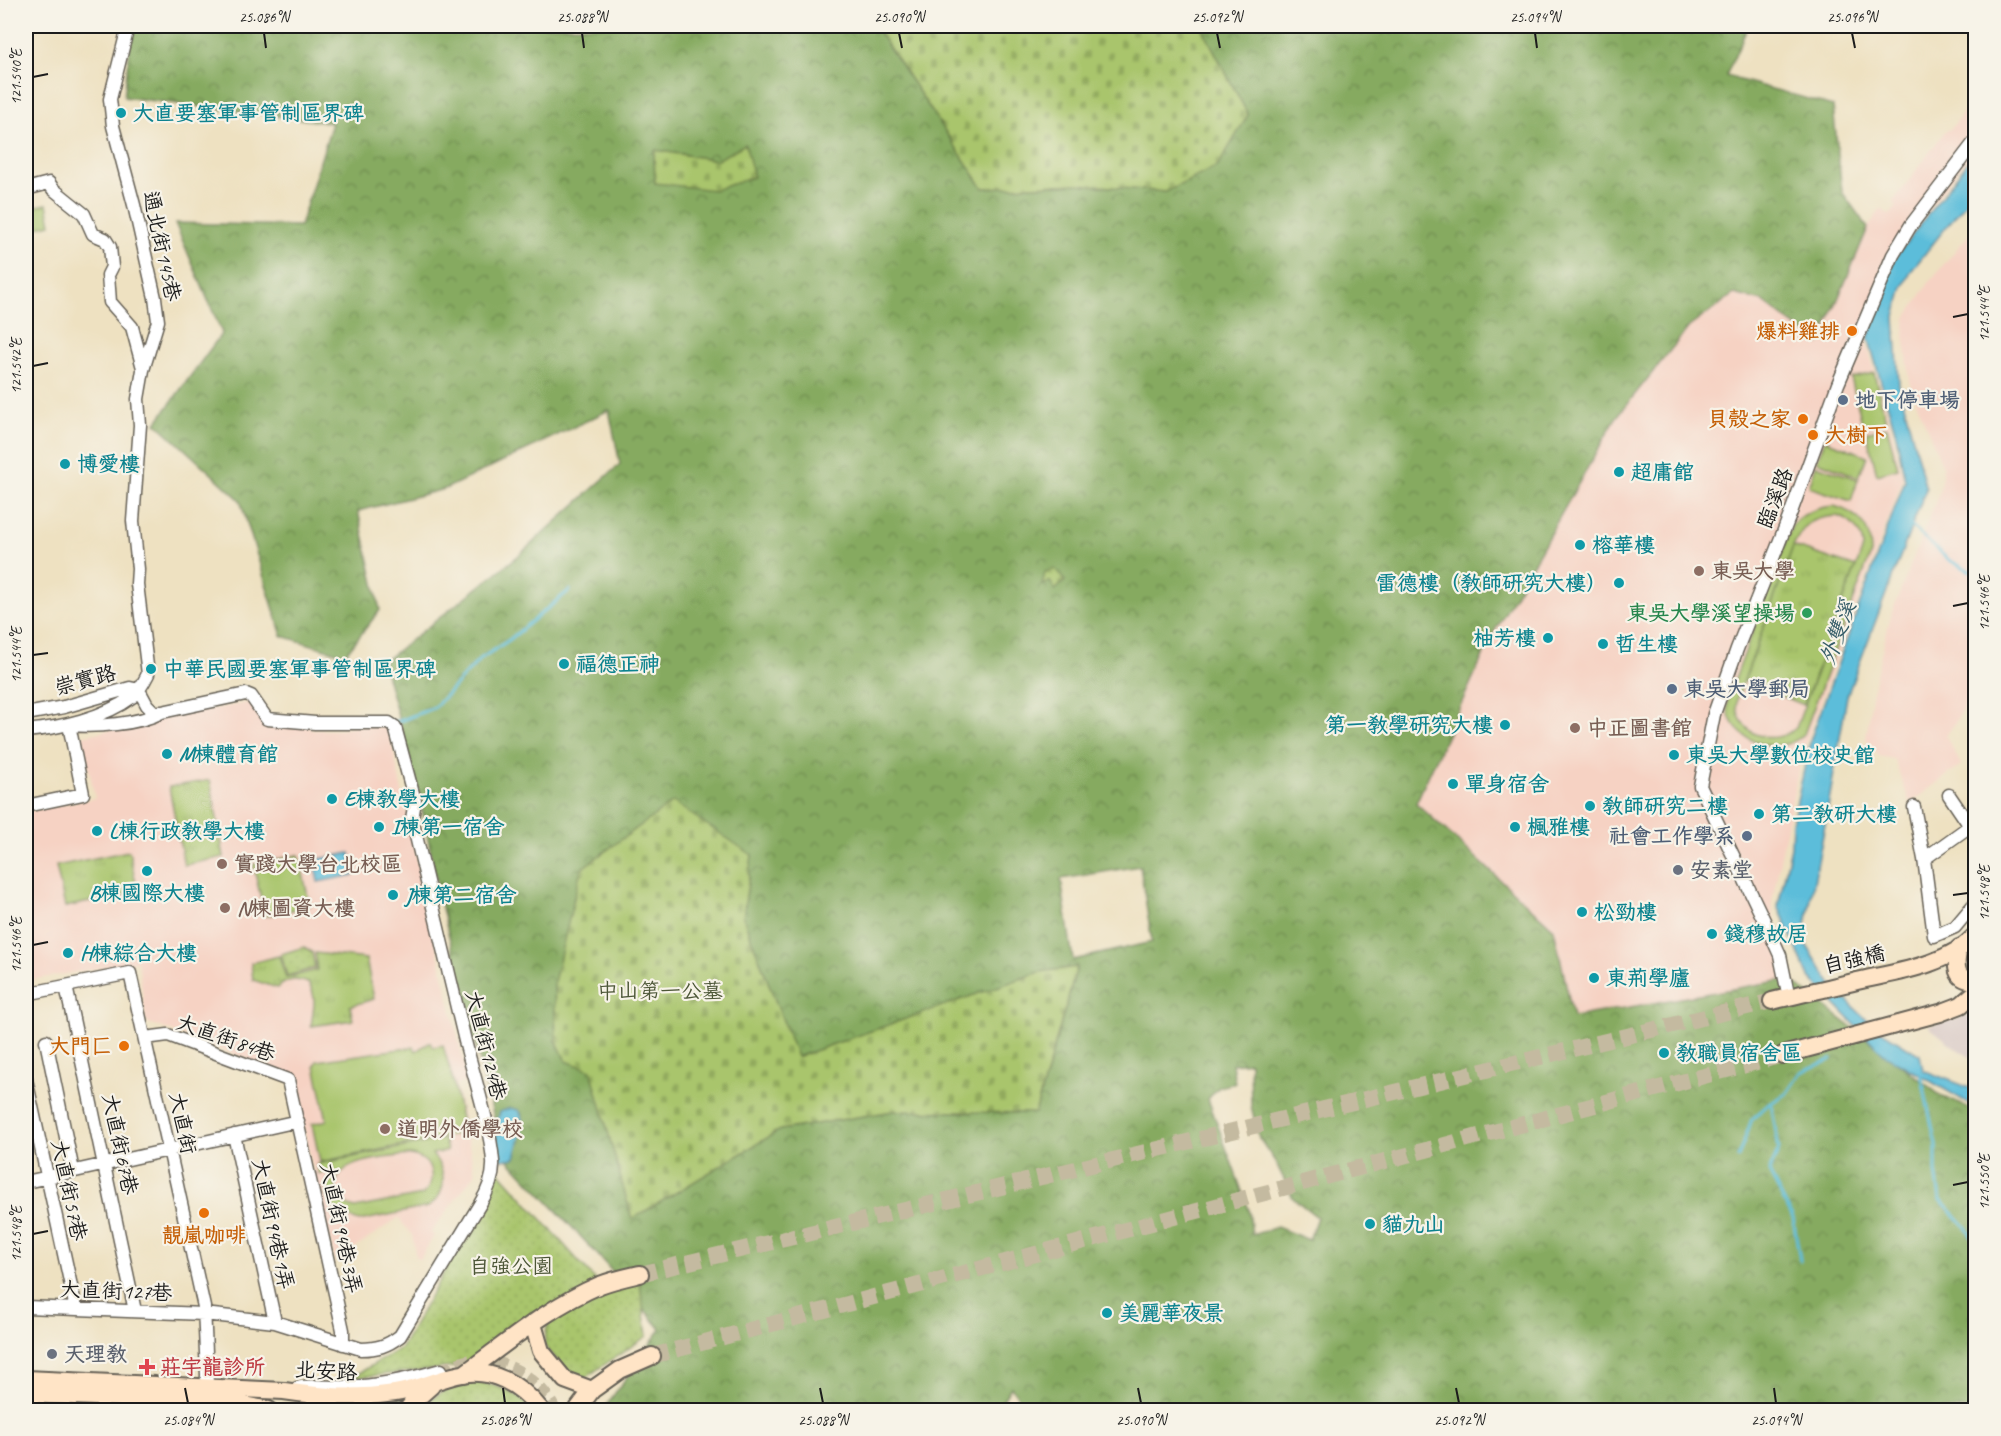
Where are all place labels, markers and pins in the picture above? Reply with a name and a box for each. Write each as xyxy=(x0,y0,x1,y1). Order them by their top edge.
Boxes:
place label: 大直要塞軍事管制區界碑 xyxy=(133,100,364,126)
marker: 大直要塞軍事管制區界碑 xyxy=(114,106,128,120)
place label: 爆料雞排 xyxy=(1756,318,1840,344)
marker: 爆料雞排 xyxy=(1845,324,1859,338)
place label: 地下停車場 xyxy=(1855,387,1960,413)
marker: 地下停車場 xyxy=(1836,393,1850,407)
place label: 貝殼之家 xyxy=(1707,406,1791,432)
marker: 貝殼之家 xyxy=(1796,412,1810,426)
place label: 大樹下 xyxy=(1825,422,1888,448)
marker: 大樹下 xyxy=(1806,428,1820,442)
place label: 博愛樓 xyxy=(77,451,140,477)
marker: 博愛樓 xyxy=(58,457,72,471)
place label: 超庸館 xyxy=(1631,459,1694,485)
marker: 超庸館 xyxy=(1612,465,1626,479)
place label: 榕華樓 xyxy=(1592,532,1655,558)
marker: 榕華樓 xyxy=(1573,538,1587,552)
place label: 東吳大學 xyxy=(1711,558,1795,584)
marker: 東吳大學 xyxy=(1692,564,1706,578)
place label: 雷德樓（教師研究大樓） xyxy=(1376,570,1607,596)
marker: 雷德樓（教師研究大樓） xyxy=(1612,576,1626,590)
place label: 東吳大學溪望操場 xyxy=(1627,600,1795,626)
marker: 東吳大學溪望操場 xyxy=(1800,606,1814,620)
place label: 柚芳樓 xyxy=(1473,625,1536,651)
marker: 柚芳樓 xyxy=(1541,631,1555,645)
place label: 哲生樓 xyxy=(1615,631,1678,657)
marker: 哲生樓 xyxy=(1596,637,1610,651)
place label: 福德正神 xyxy=(576,651,660,677)
place label: 中華民國要塞軍事管制區界碑 xyxy=(163,656,436,682)
marker: 福德正神 xyxy=(557,657,571,671)
marker: 中華民國要塞軍事管制區界碑 xyxy=(144,662,158,676)
place label: 東吳大學郵局 xyxy=(1684,676,1810,702)
marker: 東吳大學郵局 xyxy=(1665,682,1679,696)
place label: 第一教學研究大樓 xyxy=(1325,712,1493,738)
place label: 中正圖書館 xyxy=(1587,715,1692,741)
marker: 第一教學研究大樓 xyxy=(1498,718,1512,732)
marker: 中正圖書館 xyxy=(1568,721,1582,735)
place label: M棟體育館 xyxy=(179,741,278,767)
place label: 東吳大學數位校史館 xyxy=(1686,742,1875,768)
marker: M棟體育館 xyxy=(160,747,174,761)
marker: 東吳大學數位校史館 xyxy=(1667,748,1681,762)
place label: 單身宿舍 xyxy=(1465,771,1549,797)
marker: 單身宿舍 xyxy=(1446,777,1460,791)
place label: E棟教學大樓 xyxy=(344,786,460,812)
marker: E棟教學大樓 xyxy=(325,792,339,806)
place label: 教師研究二樓 xyxy=(1602,793,1728,819)
marker: 教師研究二樓 xyxy=(1583,799,1597,813)
place label: 第二教研大樓 xyxy=(1771,801,1897,827)
marker: 第二教研大樓 xyxy=(1752,807,1766,821)
place label: I棟第一宿舍 xyxy=(391,814,505,840)
place label: 楓雅樓 xyxy=(1527,814,1590,840)
place label: L棟行政教學大樓 xyxy=(109,818,265,844)
marker: I棟第一宿舍 xyxy=(372,820,386,834)
marker: 楓雅樓 xyxy=(1508,820,1522,834)
place label: 社會工作學系 xyxy=(1609,823,1735,849)
marker: L棟行政教學大樓 xyxy=(90,824,104,838)
marker: 社會工作學系 xyxy=(1740,829,1754,843)
place label: 實踐大學台北校區 xyxy=(234,851,402,877)
marker: 實踐大學台北校區 xyxy=(215,857,229,871)
place label: 安素堂 xyxy=(1690,857,1753,883)
marker: 安素堂 xyxy=(1671,863,1685,877)
marker: B棟國際大樓 xyxy=(140,864,154,878)
place label: B棟國際大樓 xyxy=(89,880,205,906)
place label: J棟第二宿舍 xyxy=(403,882,517,908)
marker: J棟第二宿舍 xyxy=(386,888,400,902)
place label: N棟圖資大樓 xyxy=(237,895,355,921)
place label: 松勁樓 xyxy=(1594,899,1657,925)
marker: N棟圖資大樓 xyxy=(218,901,232,915)
marker: 松勁樓 xyxy=(1575,905,1589,919)
place label: 錢穆故居 xyxy=(1724,921,1808,947)
marker: 錢穆故居 xyxy=(1705,927,1719,941)
place label: H棟綜合大樓 xyxy=(80,940,197,966)
marker: H棟綜合大樓 xyxy=(61,946,75,960)
place label: 東荊學廬 xyxy=(1606,965,1690,991)
marker: 東荊學廬 xyxy=(1587,971,1601,985)
place label: 大門匚 xyxy=(49,1033,112,1059)
marker: 大門匚 xyxy=(117,1039,131,1053)
place label: 教職員宿舍區 xyxy=(1676,1040,1802,1066)
marker: 教職員宿舍區 xyxy=(1657,1046,1671,1060)
place label: 道明外僑學校 xyxy=(397,1116,523,1142)
marker: 道明外僑學校 xyxy=(378,1122,392,1136)
marker: 靚嵐咖啡 xyxy=(197,1206,211,1220)
place label: 貓九山 xyxy=(1382,1211,1445,1237)
marker: 貓九山 xyxy=(1363,1217,1377,1231)
place label: 靚嵐咖啡 xyxy=(162,1222,246,1248)
place label: 美麗華夜景 xyxy=(1119,1300,1224,1326)
marker: 美麗華夜景 xyxy=(1100,1306,1114,1320)
place label: 天理教 xyxy=(64,1341,127,1367)
marker: 天理教 xyxy=(45,1347,59,1361)
place label: 莊宇龍診所 xyxy=(160,1354,265,1380)
marker: 莊宇龍診所 xyxy=(138,1358,156,1376)

